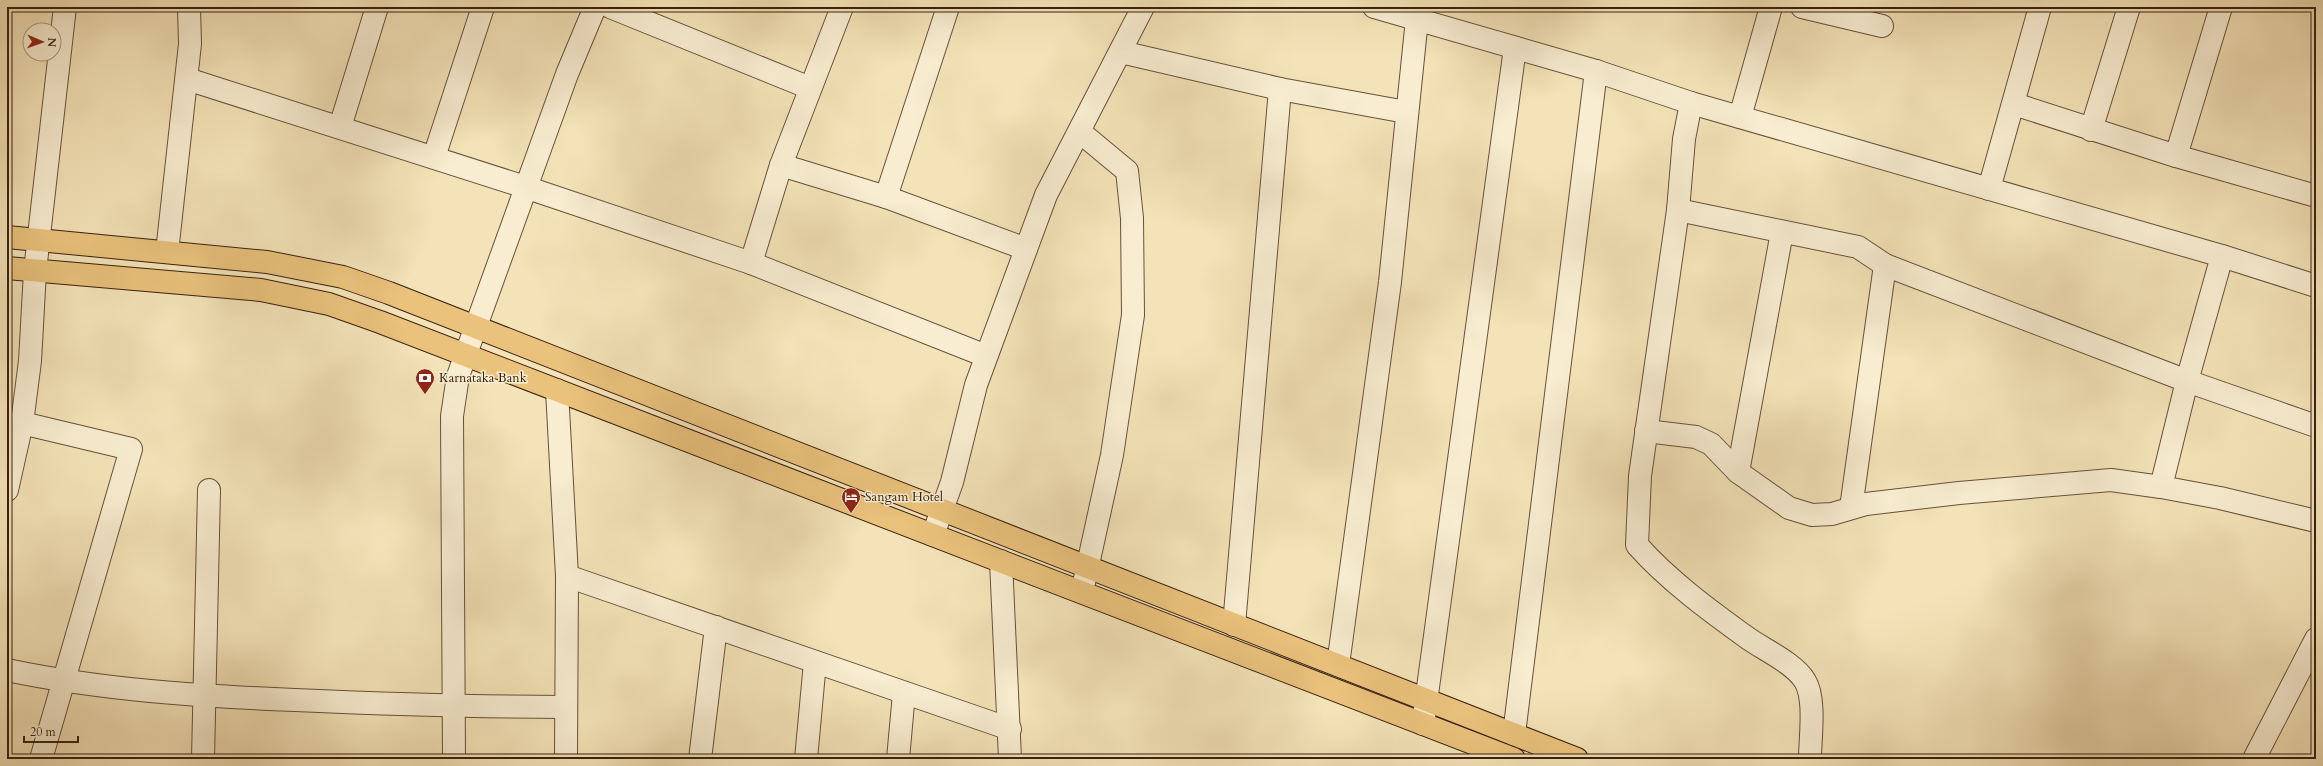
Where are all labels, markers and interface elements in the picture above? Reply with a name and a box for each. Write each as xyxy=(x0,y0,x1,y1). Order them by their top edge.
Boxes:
north arrow xyxy=(22,22,62,62)
text: N xyxy=(44,37,59,48)
bank icon: Karnataka Bank xyxy=(414,367,436,395)
place label: Karnataka Bank xyxy=(439,369,527,387)
hotel icon: Sangam Hotel xyxy=(840,486,862,514)
place label: Sangam Hotel xyxy=(865,488,944,506)
scale bar xyxy=(24,718,78,744)
text: 20 m xyxy=(30,724,57,740)

